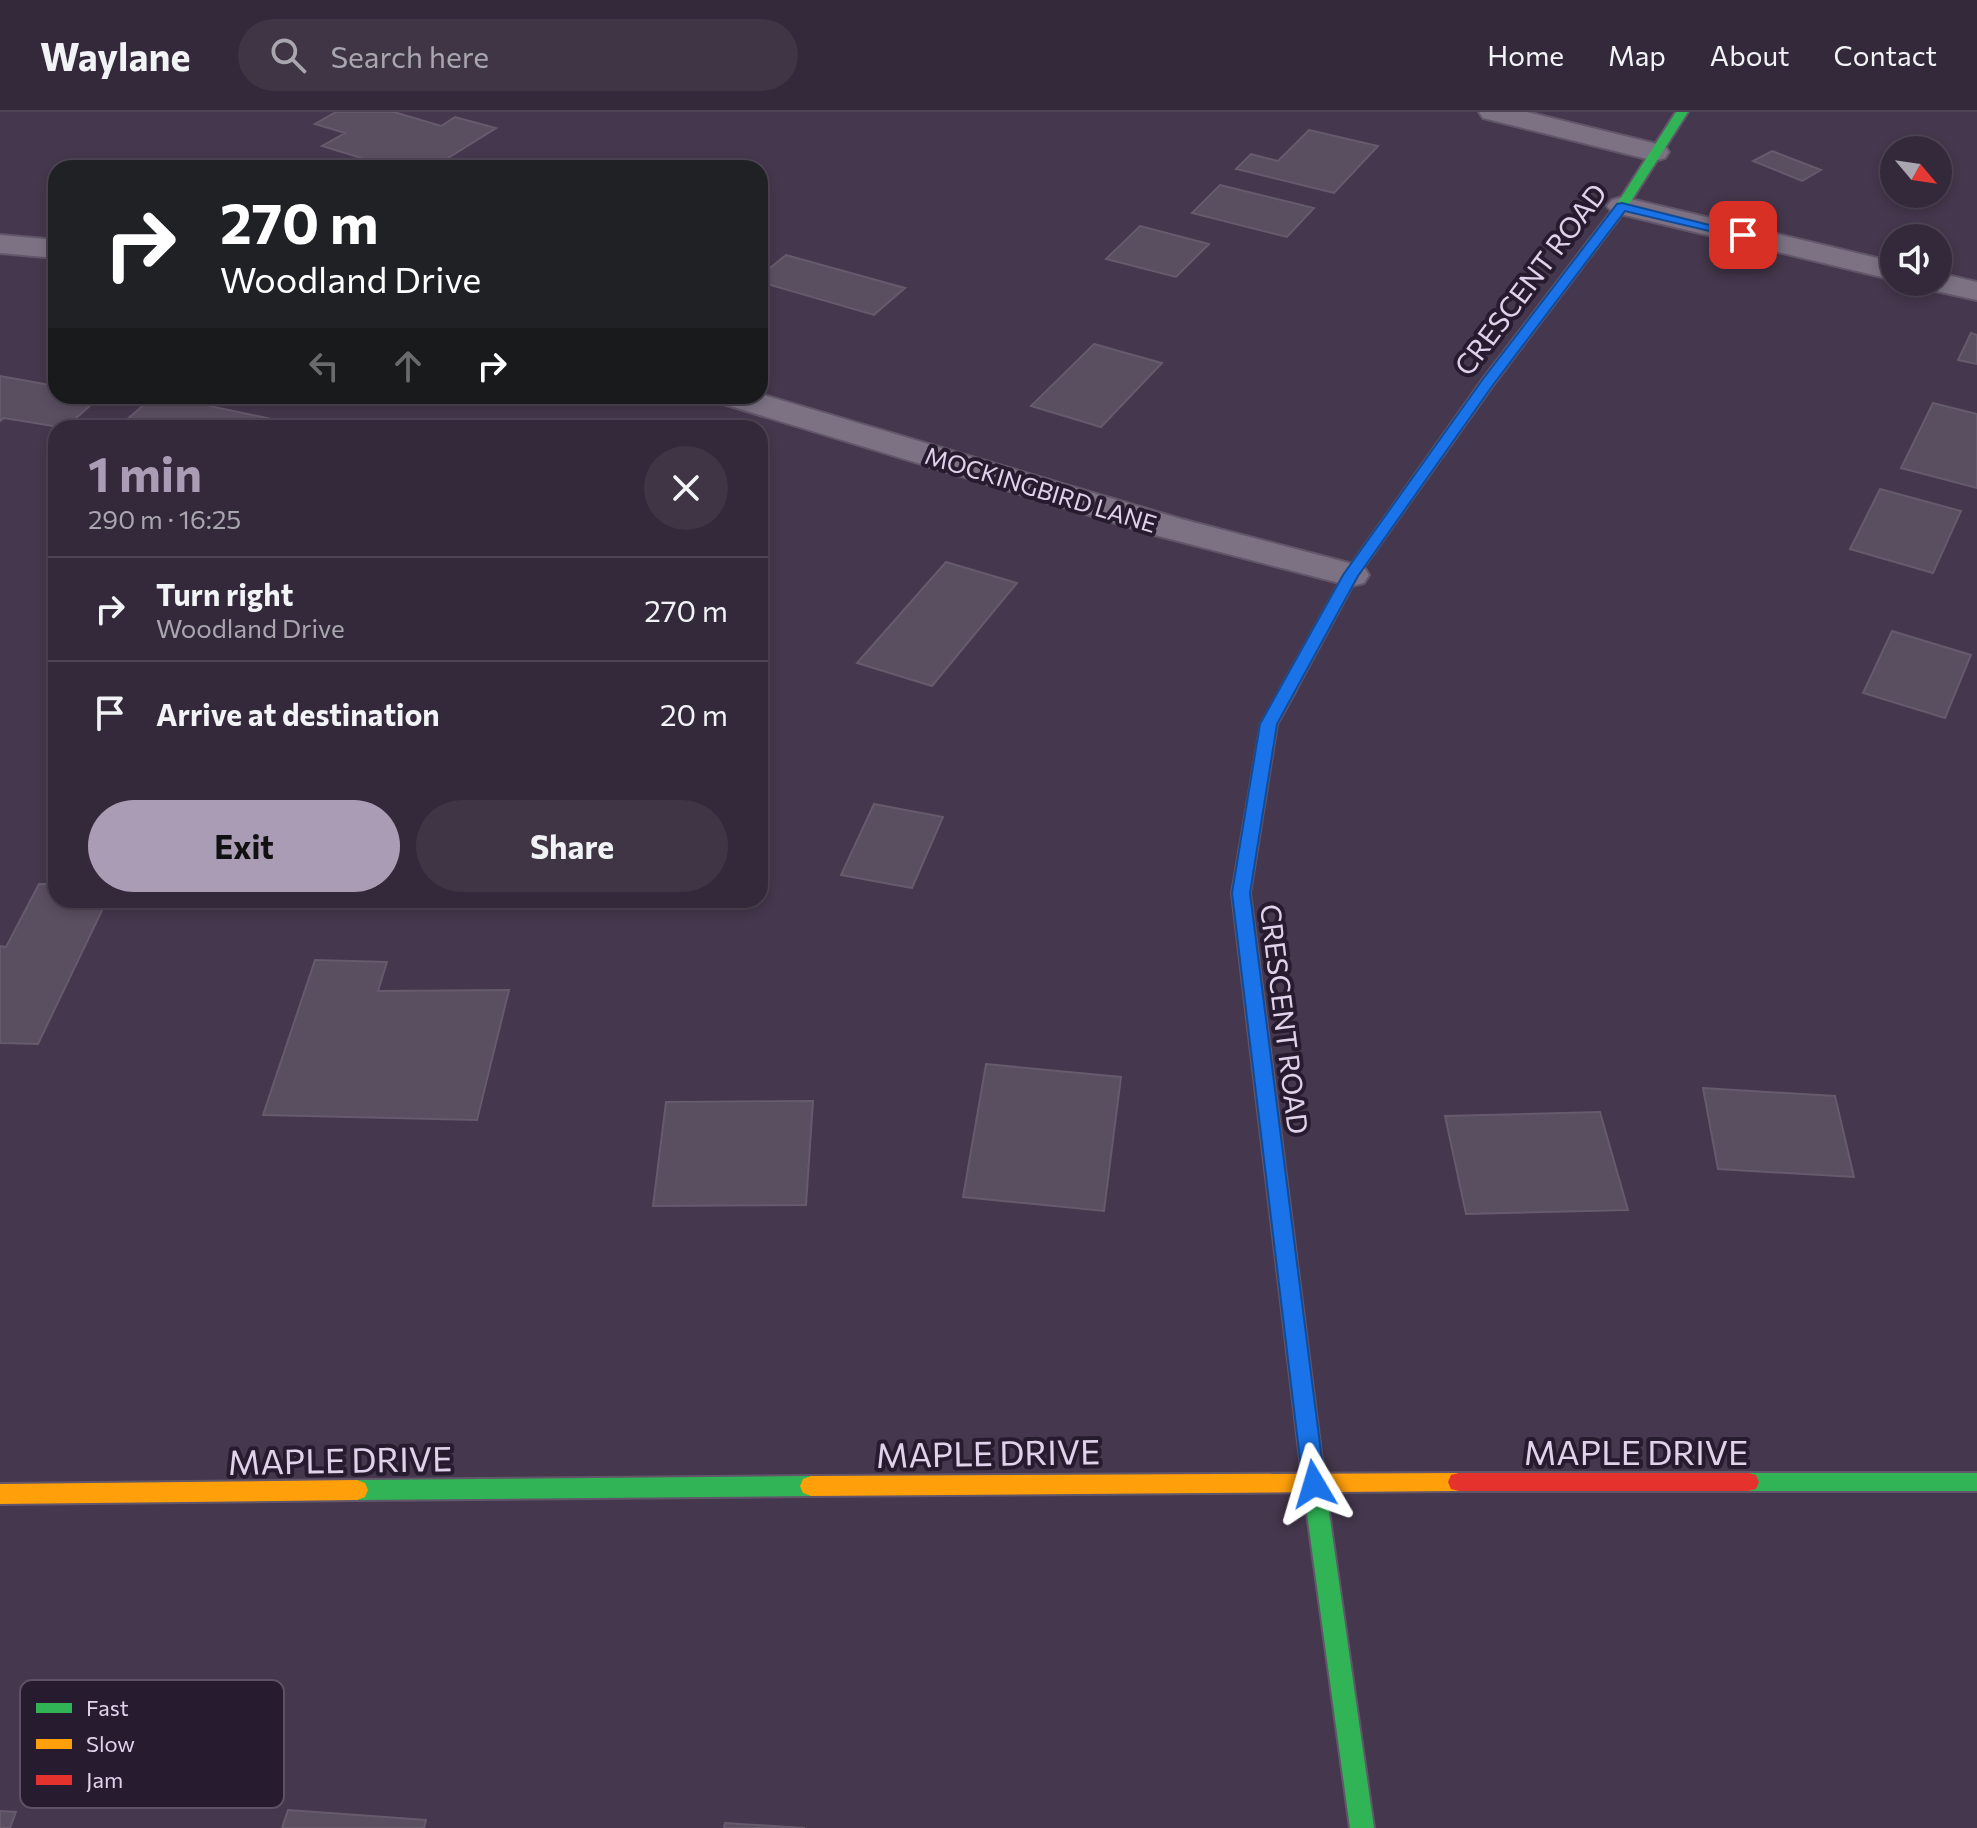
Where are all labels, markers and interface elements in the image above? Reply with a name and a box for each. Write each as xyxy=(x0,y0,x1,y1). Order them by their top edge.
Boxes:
search box xyxy=(238,19,798,91)
text: Waylane xyxy=(40,32,190,79)
icon: search xyxy=(266,33,310,77)
text: Search here xyxy=(330,37,489,74)
text: Home xyxy=(1487,38,1564,72)
text: Map xyxy=(1608,38,1666,72)
text: About xyxy=(1710,38,1790,72)
text: Contact xyxy=(1834,38,1937,72)
north arrow xyxy=(1880,136,1952,208)
map controls xyxy=(1880,136,1952,296)
street label: CRESCENT ROAD xyxy=(1447,176,1613,382)
text: 270 m xyxy=(220,187,379,256)
icon: right xyxy=(88,192,192,296)
pin xyxy=(1709,201,1777,269)
icon: arrive xyxy=(1721,213,1765,257)
button: sound xyxy=(1880,224,1952,296)
text: Woodland Drive xyxy=(220,256,481,300)
icon: left xyxy=(302,344,346,388)
icon: ahead xyxy=(386,344,430,388)
icon: right xyxy=(470,344,514,388)
street label: MOCKINGBIRD LANE xyxy=(922,440,1160,538)
text: 1 min xyxy=(88,443,202,502)
button: close xyxy=(644,446,728,530)
text: 290 m · 16:25 xyxy=(88,503,241,534)
text: Turn right xyxy=(156,575,293,612)
icon: right xyxy=(88,587,132,631)
text: 270 m xyxy=(644,591,728,628)
text: Woodland Drive xyxy=(156,612,345,643)
icon: arrive xyxy=(88,691,132,735)
text: Arrive at destination xyxy=(156,695,440,732)
text: 20 m xyxy=(660,695,728,732)
button: Exit xyxy=(88,800,400,892)
button: Share xyxy=(416,800,728,892)
street label: CRESCENT ROAD xyxy=(1254,902,1316,1136)
street label: MAPLE DRIVE xyxy=(875,1429,1101,1475)
street label: MAPLE DRIVE xyxy=(1524,1430,1748,1472)
street label: MAPLE DRIVE xyxy=(227,1436,453,1482)
position arrow xyxy=(1272,1442,1356,1526)
legend xyxy=(20,1680,284,1808)
text: Fast xyxy=(86,1694,129,1721)
text: Slow xyxy=(86,1730,135,1757)
text: Jam xyxy=(86,1766,123,1793)

